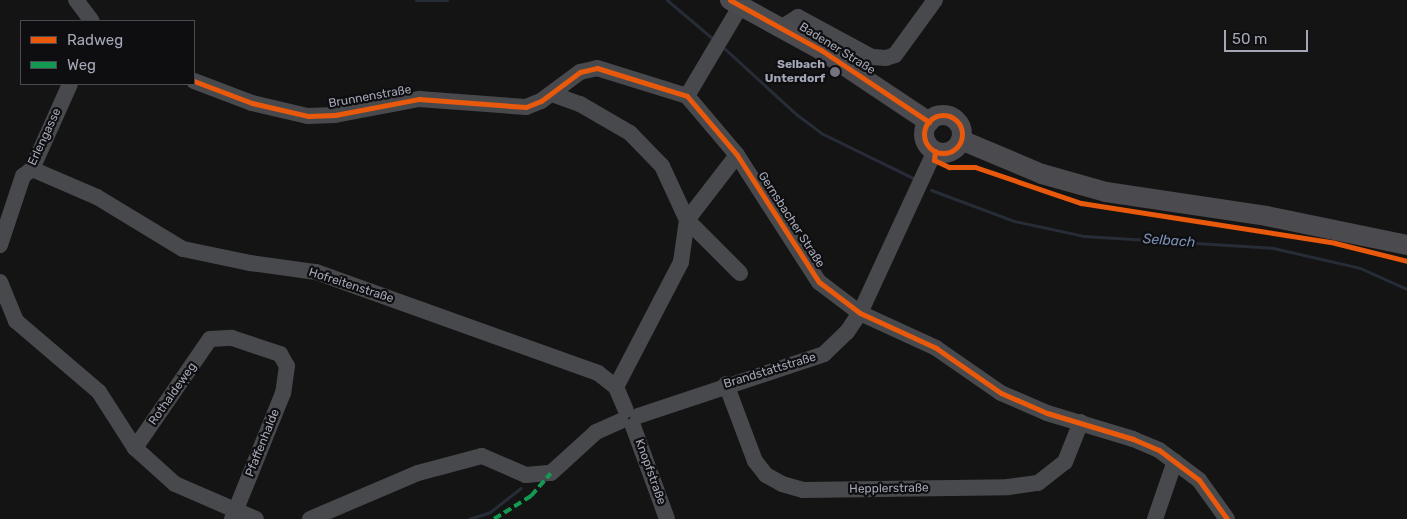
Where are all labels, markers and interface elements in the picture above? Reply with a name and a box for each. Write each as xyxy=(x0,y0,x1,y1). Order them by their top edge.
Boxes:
legend xyxy=(20,20,195,85)
street label: Badener Straße xyxy=(796,20,878,78)
scale bar xyxy=(1227,20,1311,52)
text: 50 m xyxy=(1232,30,1267,48)
text: Radweg xyxy=(67,31,123,49)
text: Weg xyxy=(67,56,96,74)
place label: Selbach Unterdorf xyxy=(765,58,825,86)
marker: Selbach Unterdorf xyxy=(829,66,841,78)
street label: Brunnenstraße xyxy=(327,83,413,111)
street label: Erlengasse xyxy=(25,106,65,168)
street label: Gernsbacher Straße xyxy=(755,169,827,271)
water label: Selbach xyxy=(1142,231,1196,251)
street label: Hofreitenstraße xyxy=(307,265,395,307)
street label: Brandstattstraße xyxy=(722,350,818,392)
street label: Rothaldeweg xyxy=(146,360,200,428)
street label: Pfaffenhalde xyxy=(243,407,283,479)
street label: Knopfstraße xyxy=(631,437,669,507)
street label: Hepplerstraße xyxy=(849,481,929,497)

